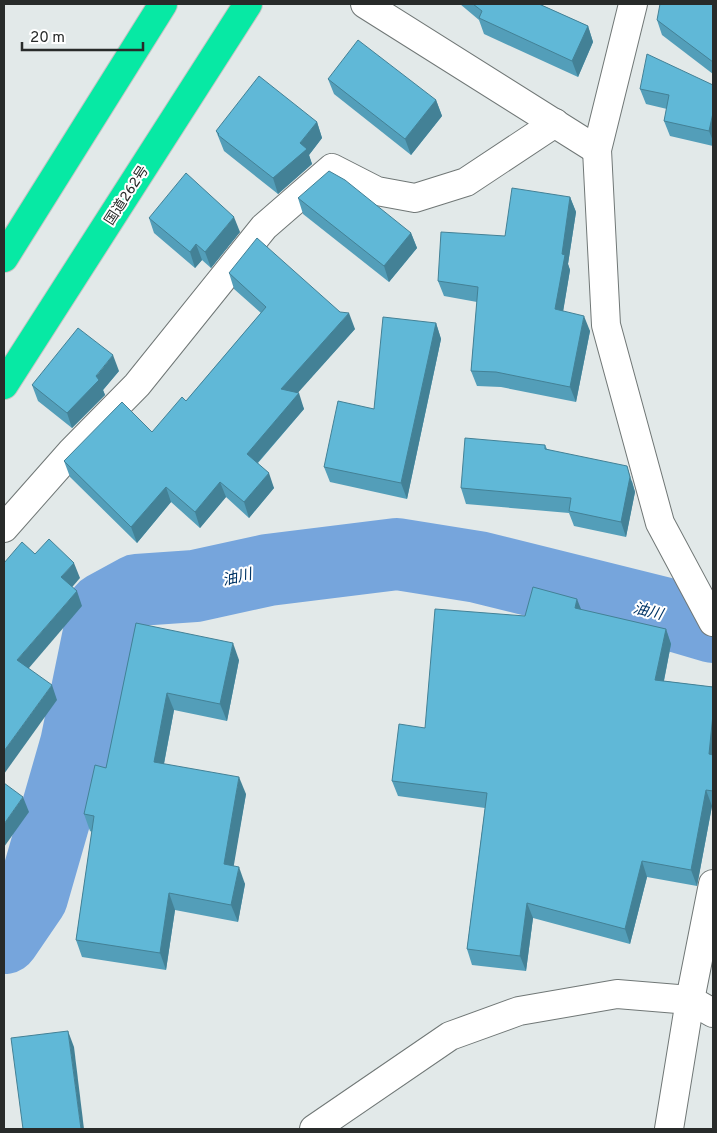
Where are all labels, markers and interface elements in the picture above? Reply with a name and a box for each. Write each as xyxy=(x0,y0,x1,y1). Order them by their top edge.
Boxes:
scale bar xyxy=(22,20,144,52)
text: 20 m xyxy=(30,29,65,48)
street label: 国道262号 xyxy=(102,163,153,229)
water label: 油川 xyxy=(221,565,256,591)
water label: 油川 xyxy=(631,600,666,626)

